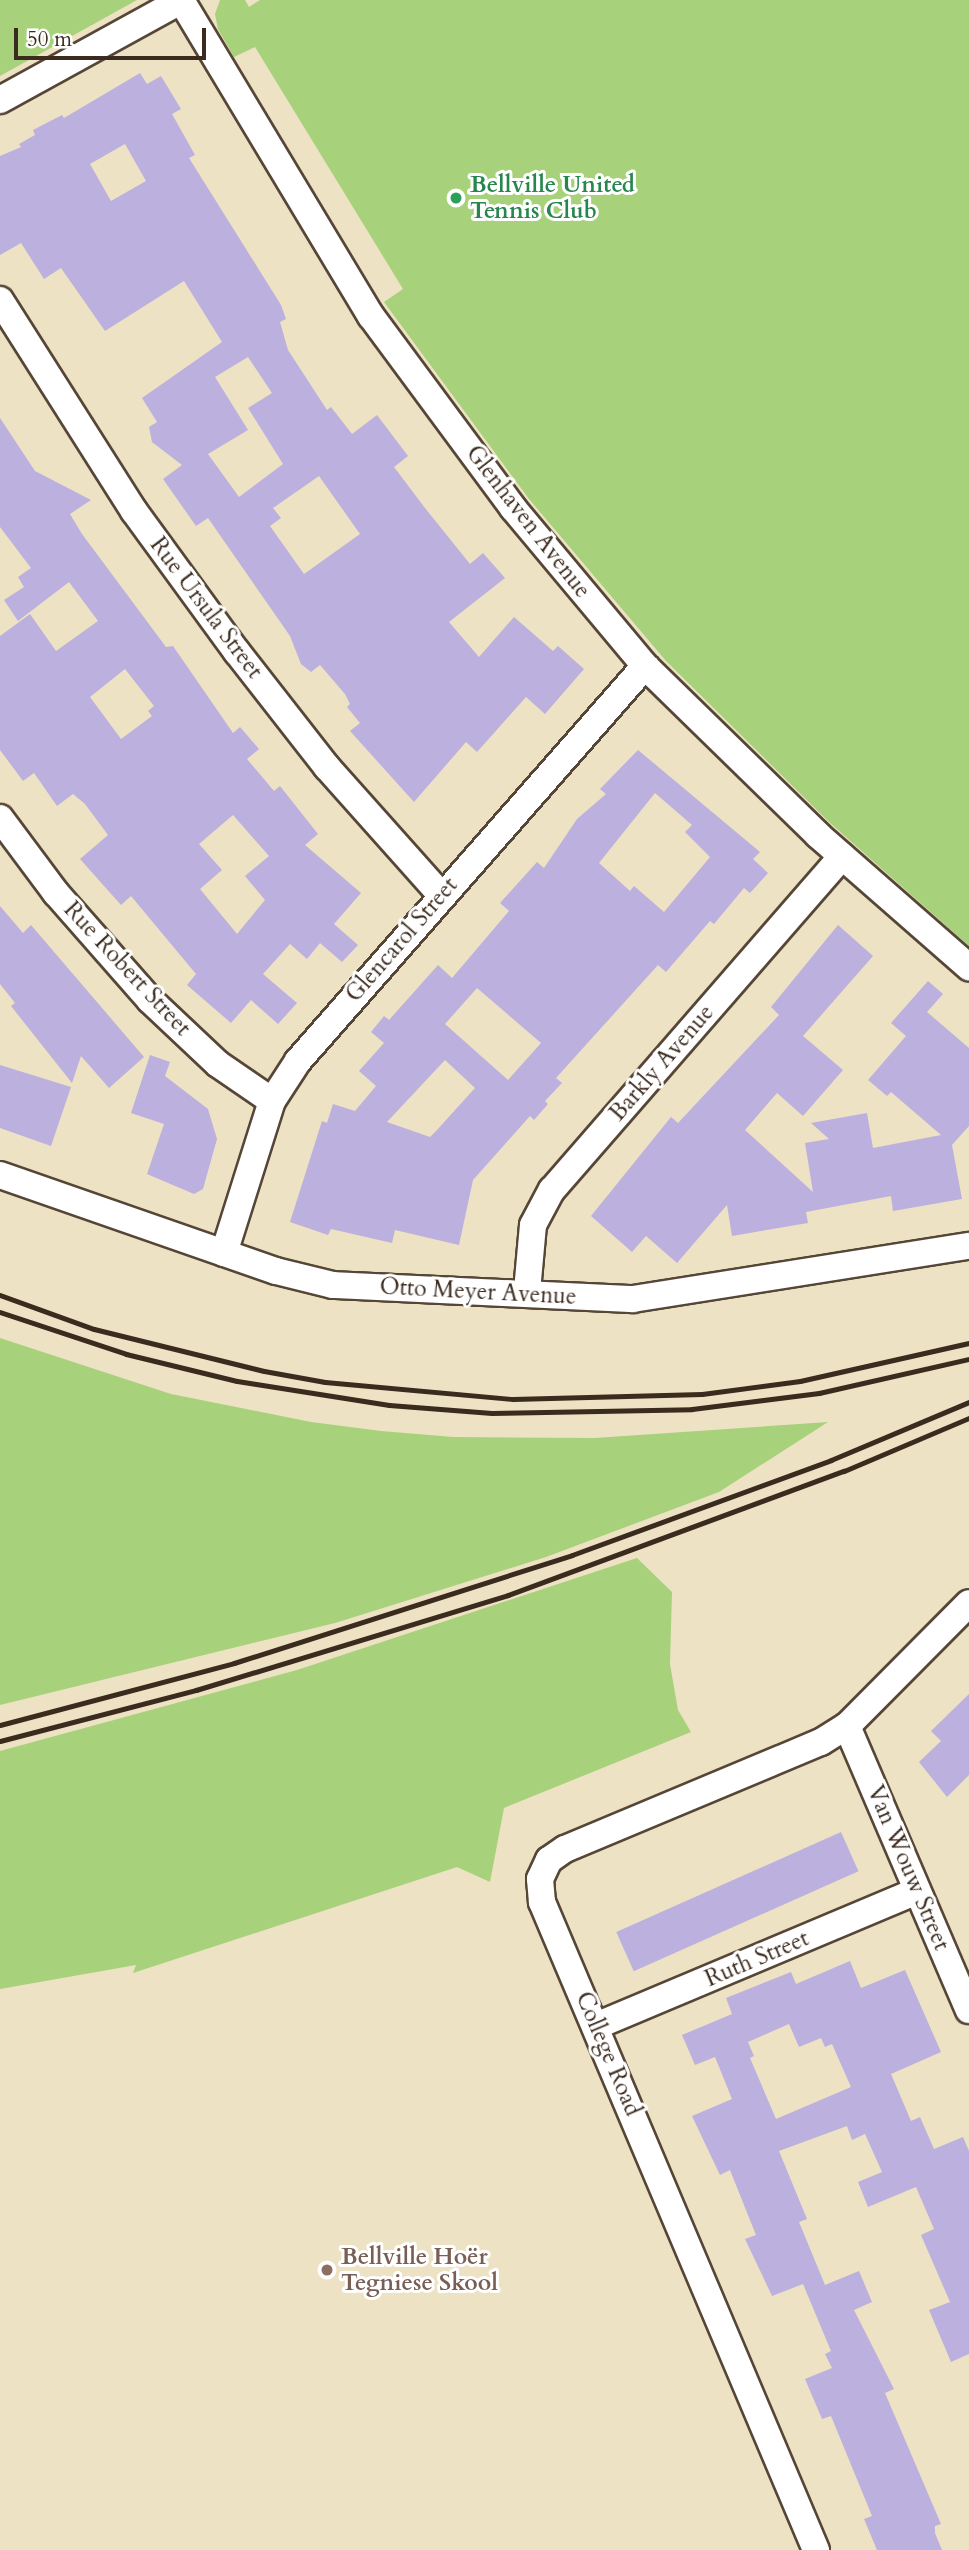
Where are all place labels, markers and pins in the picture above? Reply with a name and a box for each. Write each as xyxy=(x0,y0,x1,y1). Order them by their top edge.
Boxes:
place label: Bellville United Tennis Club xyxy=(470,171,635,225)
marker: Bellville United Tennis Club xyxy=(448,190,464,206)
place label: Bellville Hoër Tegniese Skool xyxy=(341,2243,498,2297)
marker: Bellville Hoër Tegniese Skool xyxy=(319,2262,335,2278)

